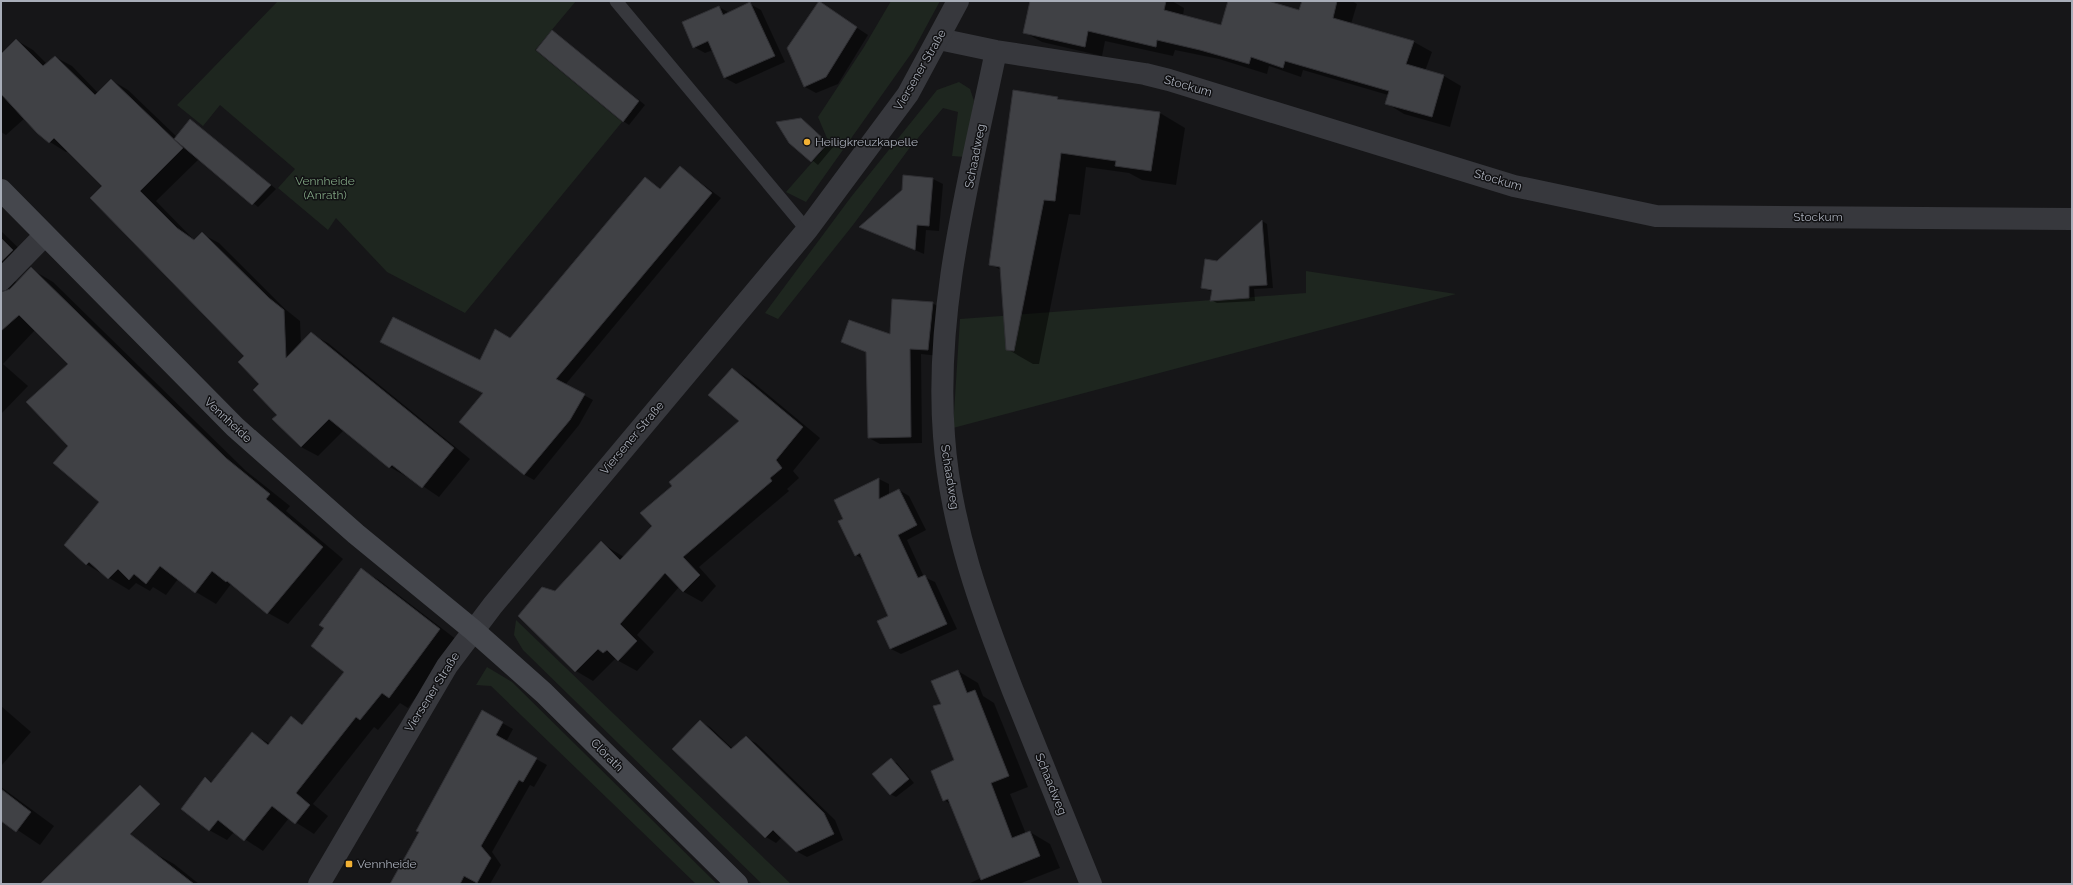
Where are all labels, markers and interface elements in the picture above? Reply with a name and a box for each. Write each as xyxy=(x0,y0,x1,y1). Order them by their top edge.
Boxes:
street label: Viersener Straße xyxy=(891,27,949,113)
street label: Stockum xyxy=(1162,72,1214,100)
street label: Schaadweg xyxy=(962,123,988,189)
place label: Heiligkreuzkapelle xyxy=(815,135,918,149)
marker: Heiligkreuzkapelle xyxy=(802,137,812,147)
street label: Stockum xyxy=(1472,166,1524,194)
park label: Vennheide (Anrath) xyxy=(295,174,355,202)
street label: Stockum xyxy=(1793,210,1843,224)
street label: Vennheide xyxy=(201,395,255,445)
street label: Viersener Straße xyxy=(597,398,667,478)
street label: Schaadweg xyxy=(938,444,962,510)
street label: Viersener Straße xyxy=(402,649,462,735)
street label: Clörath xyxy=(588,736,626,774)
street label: Schaadweg xyxy=(1032,751,1070,817)
place label: Vennheide xyxy=(357,857,417,871)
marker: Vennheide xyxy=(344,859,354,869)

